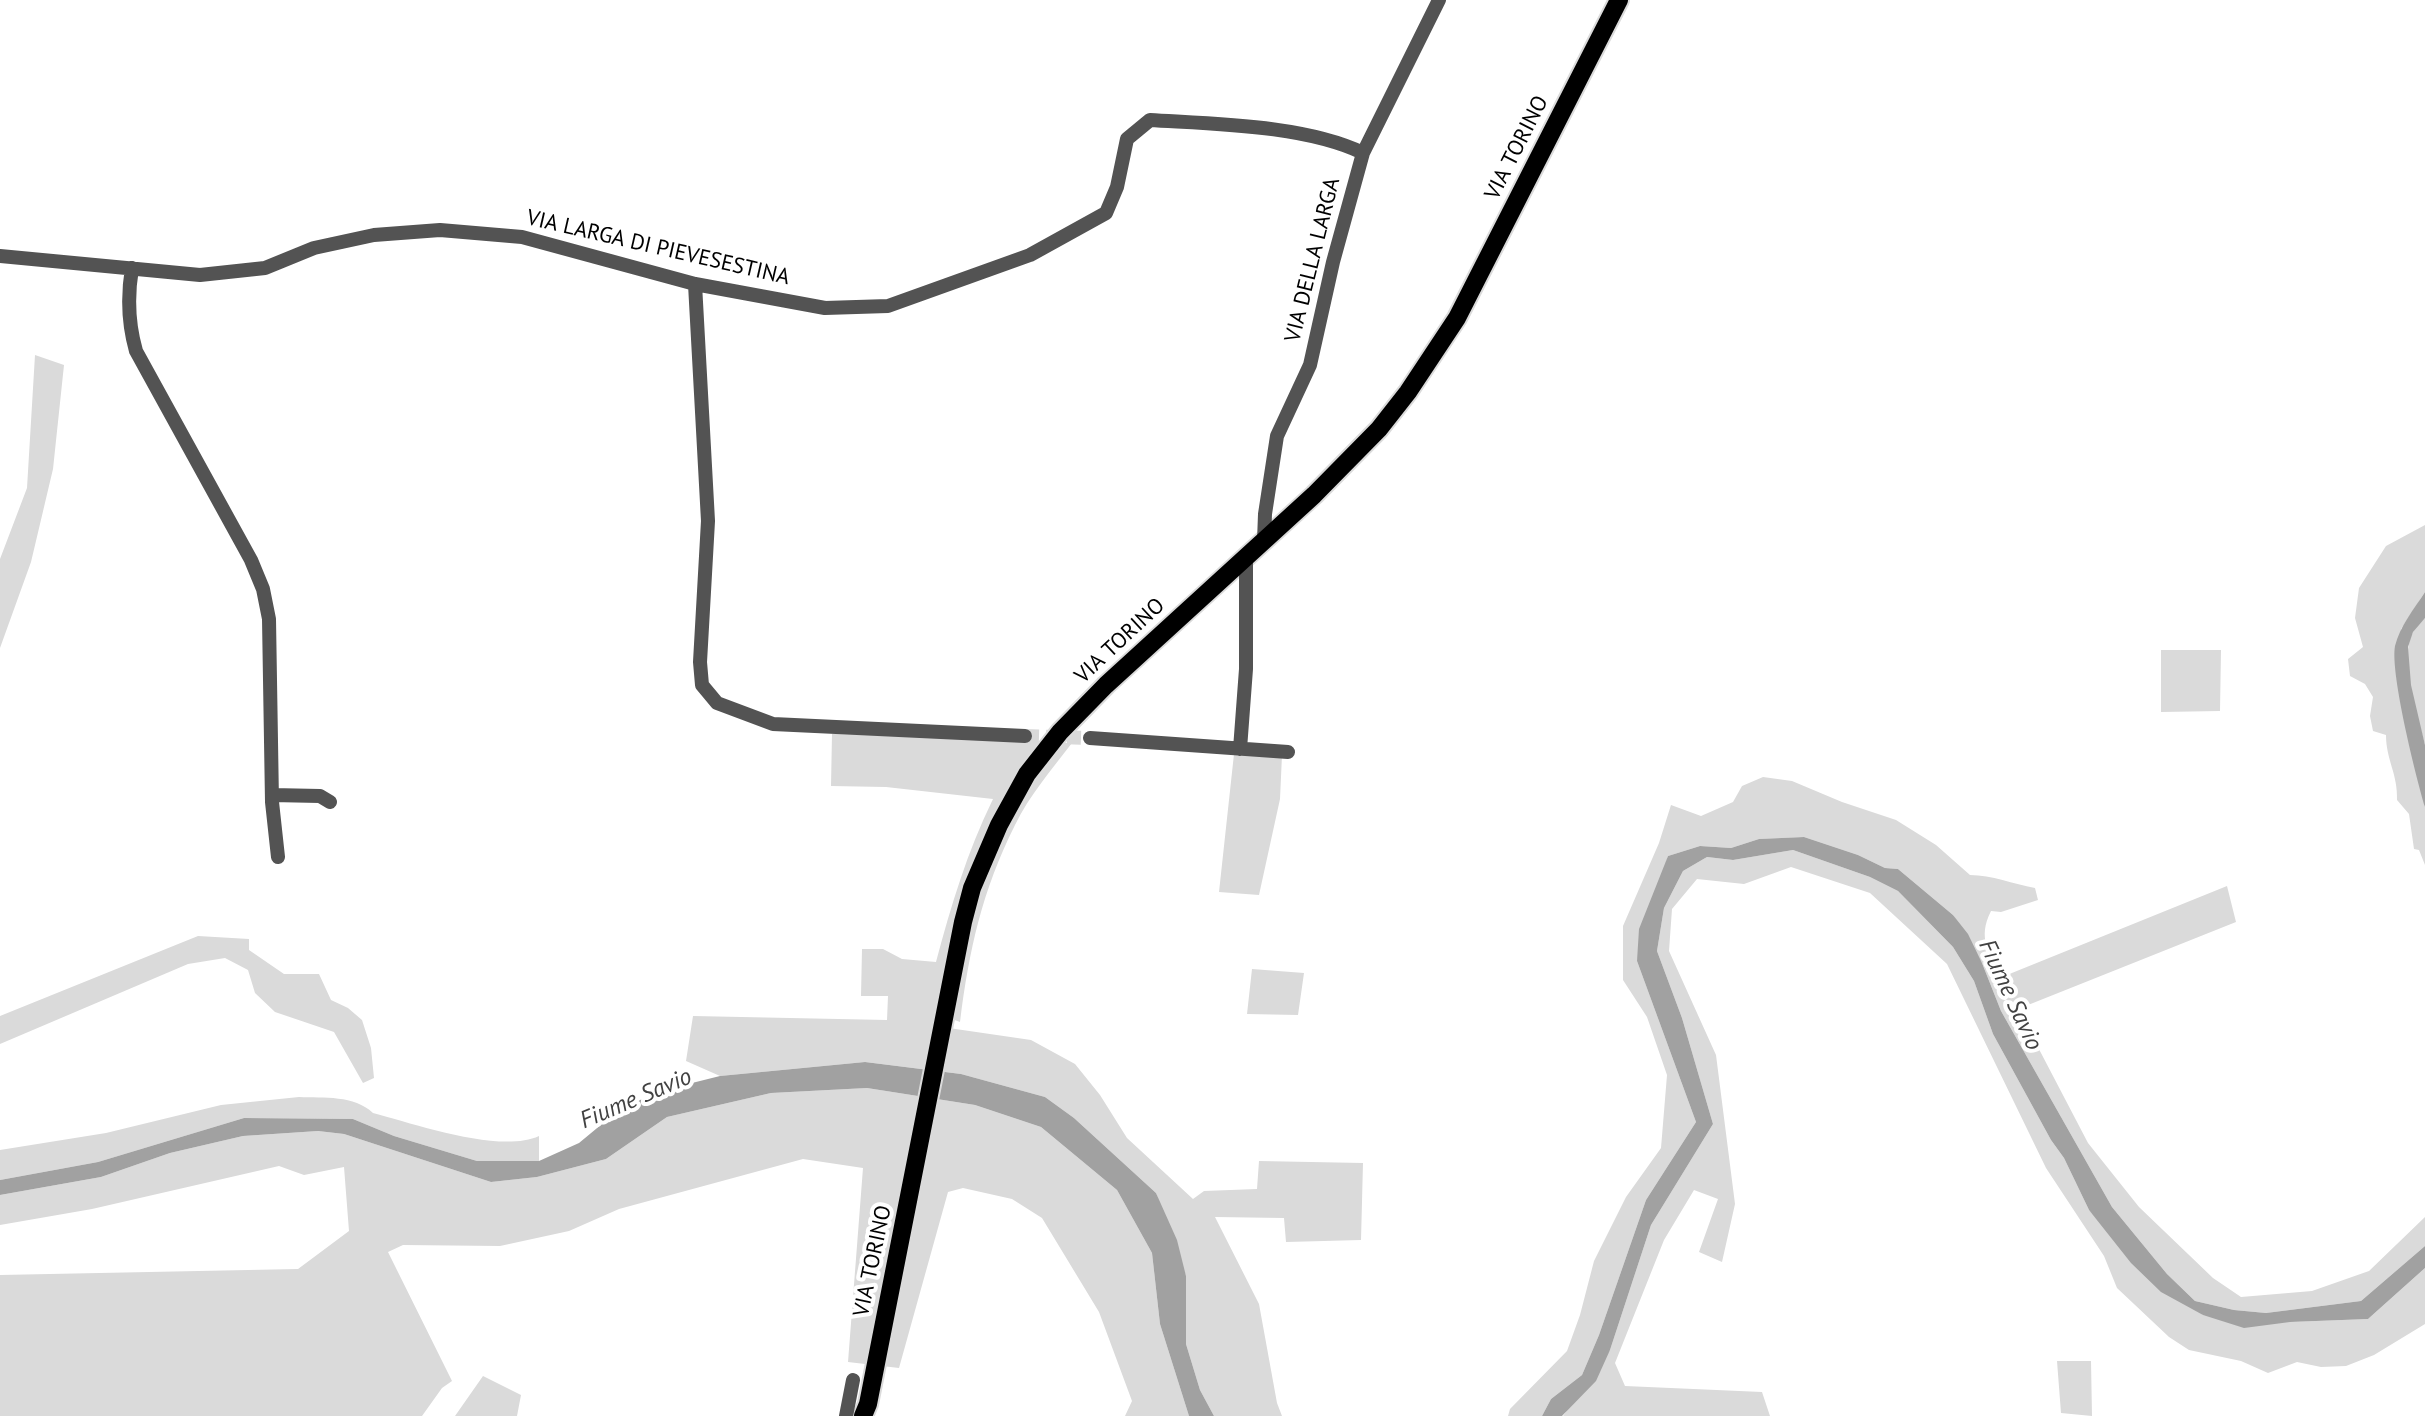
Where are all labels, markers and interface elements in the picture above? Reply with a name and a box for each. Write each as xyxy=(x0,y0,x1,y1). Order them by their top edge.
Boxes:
street label: VIA TORINO xyxy=(1480,92,1554,204)
street label: VIA DELLA LARGA xyxy=(1280,175,1346,345)
street label: VIA LARGA DI PIEVESESTINA xyxy=(524,205,792,291)
street label: VIA TORINO xyxy=(1070,593,1170,689)
water label: Fiume Savio xyxy=(1972,935,2048,1055)
water label: Fiume Savio xyxy=(576,1063,696,1135)
street label: VIA TORINO xyxy=(848,1203,898,1319)

